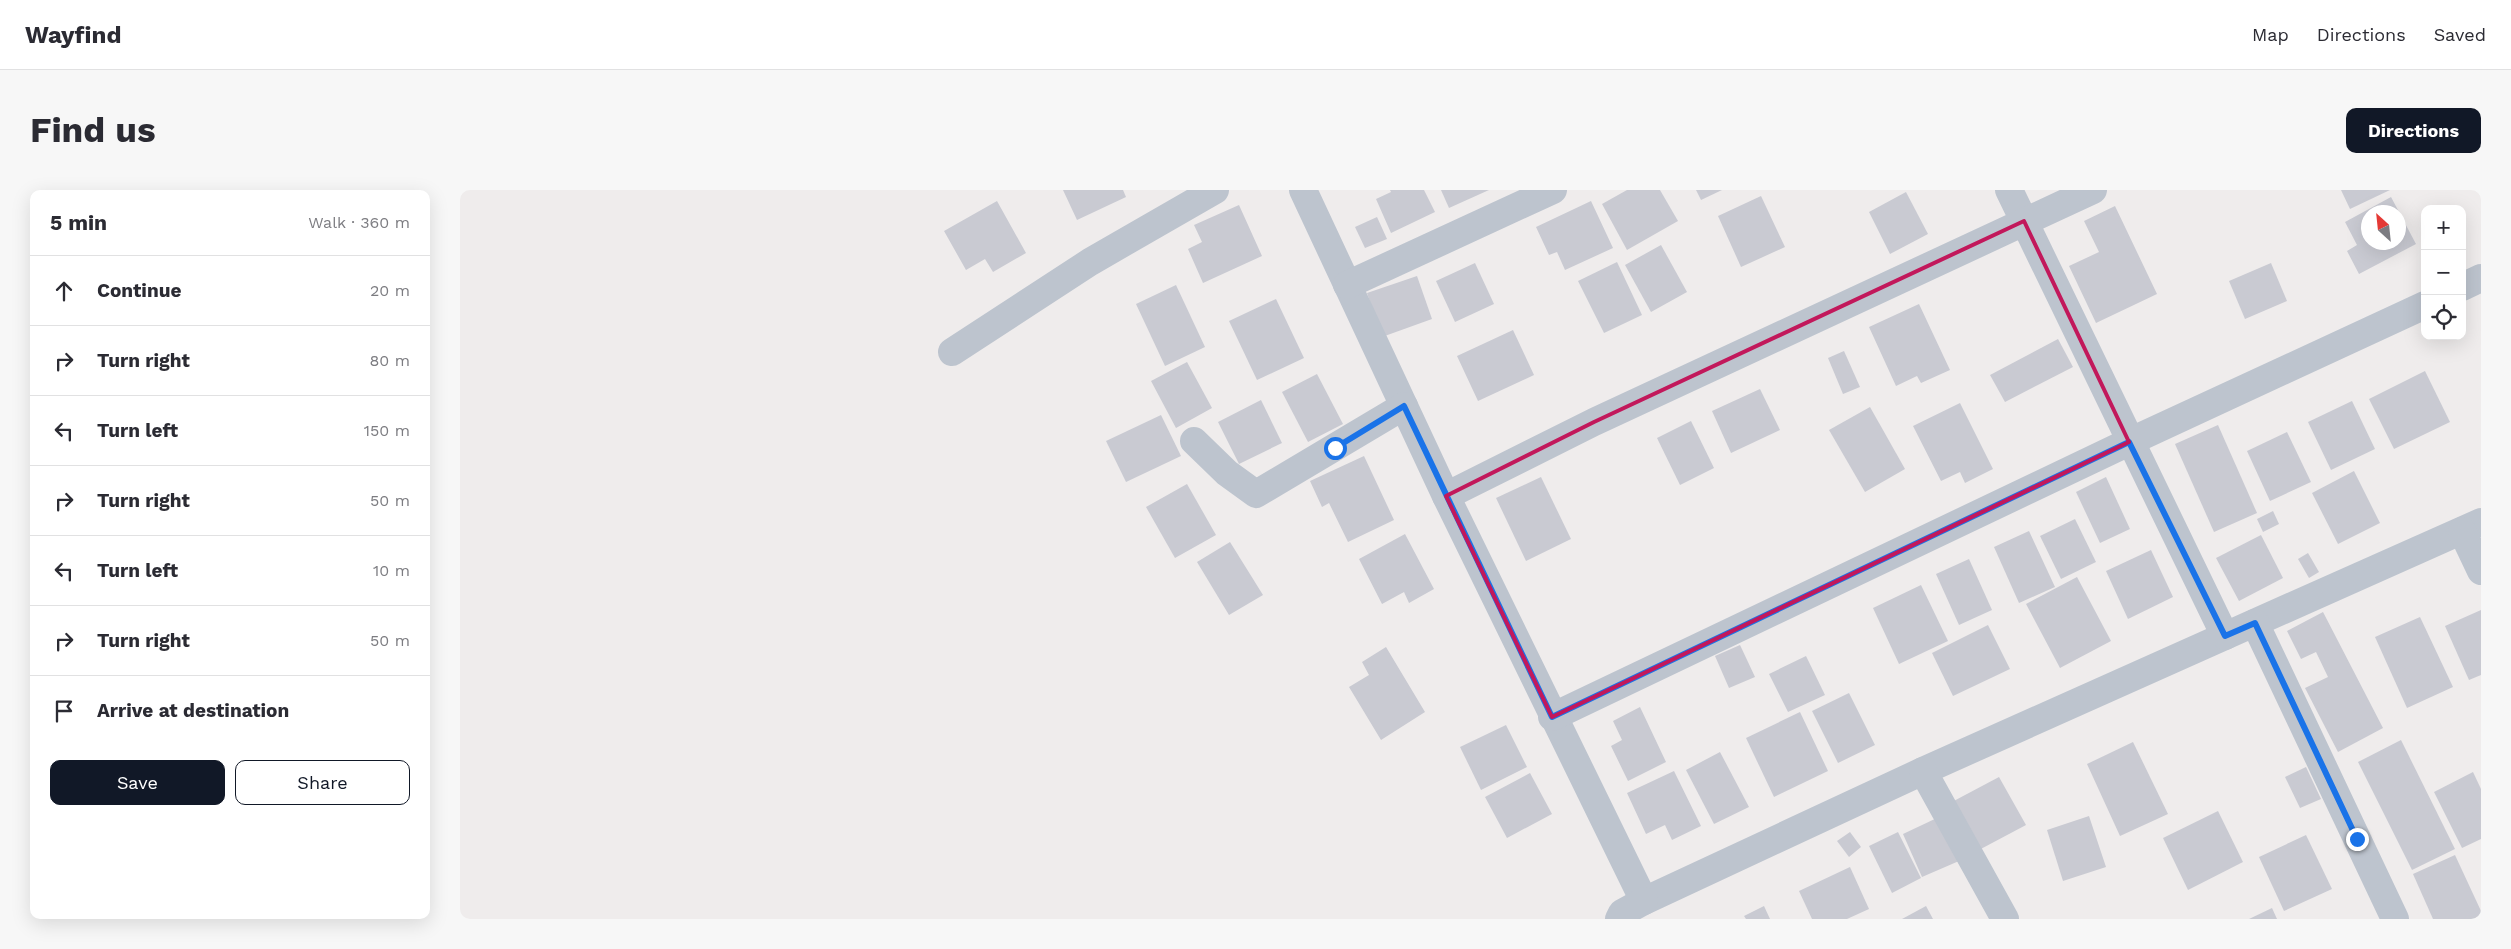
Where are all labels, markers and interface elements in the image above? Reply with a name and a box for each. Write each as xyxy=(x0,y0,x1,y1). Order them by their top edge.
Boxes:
text: Wayfind xyxy=(25,21,121,49)
text: Map xyxy=(2252,24,2289,45)
text: Directions xyxy=(2317,24,2406,45)
text: Saved xyxy=(2434,24,2486,45)
button: Directions xyxy=(2346,108,2481,153)
text: Find us xyxy=(30,109,156,151)
north arrow xyxy=(2361,205,2406,250)
map controls xyxy=(2421,205,2466,340)
button: + xyxy=(2421,205,2466,250)
text: 5 min xyxy=(50,210,107,235)
text: Walk · 360 m xyxy=(308,213,410,232)
button: − xyxy=(2421,250,2466,295)
icon: ahead xyxy=(50,277,78,305)
text: Continue xyxy=(97,279,181,302)
text: 20 m xyxy=(370,281,410,300)
button: locate xyxy=(2421,295,2466,340)
icon: right xyxy=(50,347,78,375)
text: Turn right xyxy=(97,349,190,372)
text: 80 m xyxy=(369,351,410,370)
icon: left xyxy=(50,417,78,445)
text: Turn left xyxy=(97,419,178,442)
text: 150 m xyxy=(364,421,410,440)
route start xyxy=(1324,437,1347,460)
icon: right xyxy=(50,487,78,515)
text: Turn right xyxy=(97,489,190,512)
text: 50 m xyxy=(370,491,410,510)
icon: left xyxy=(50,557,78,585)
text: Turn left xyxy=(97,559,178,582)
text: 10 m xyxy=(373,561,410,580)
icon: right xyxy=(50,627,78,655)
text: Turn right xyxy=(97,629,190,652)
text: 50 m xyxy=(370,631,410,650)
icon: arrive xyxy=(50,697,78,725)
text: Arrive at destination xyxy=(97,699,289,722)
button: Save xyxy=(50,760,225,805)
button: Share xyxy=(235,760,410,805)
route end xyxy=(2346,828,2369,851)

